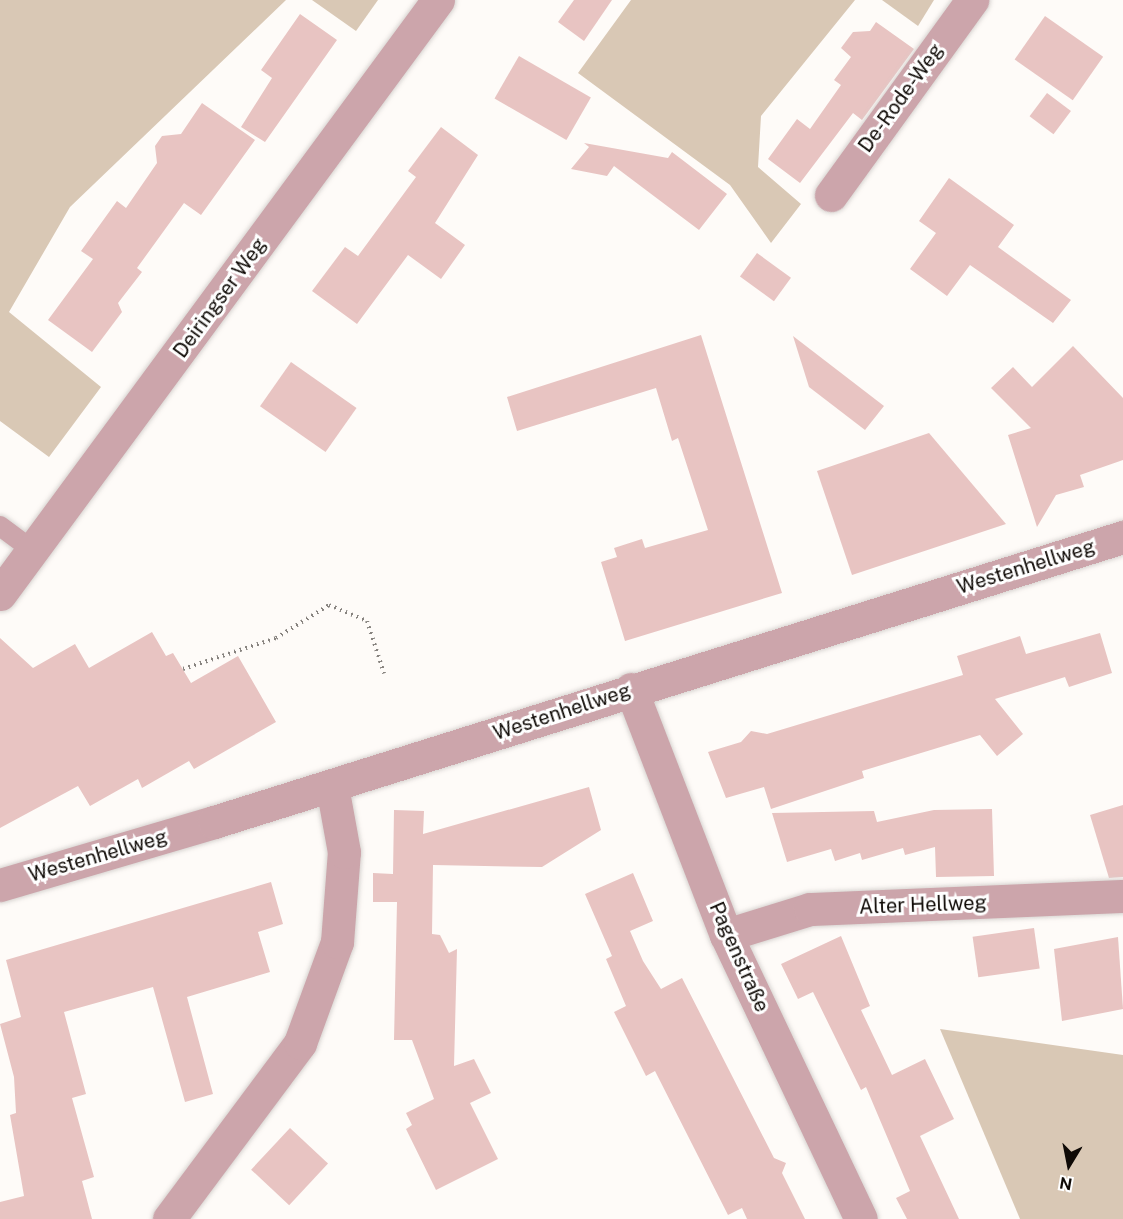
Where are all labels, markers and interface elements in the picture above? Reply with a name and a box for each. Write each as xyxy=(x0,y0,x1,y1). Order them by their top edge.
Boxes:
street label: De-Rode-Weg xyxy=(853,39,949,157)
street label: Deiringser Weg xyxy=(168,233,272,363)
street label: Westenhellweg xyxy=(954,535,1098,599)
street label: Westenhellweg xyxy=(490,678,634,746)
street label: Westenhellweg xyxy=(26,825,170,887)
street label: Alter Hellweg xyxy=(859,891,987,919)
street label: Pagenstraße xyxy=(704,898,774,1016)
north arrow xyxy=(1039,1135,1099,1195)
text: N xyxy=(1058,1173,1074,1194)

